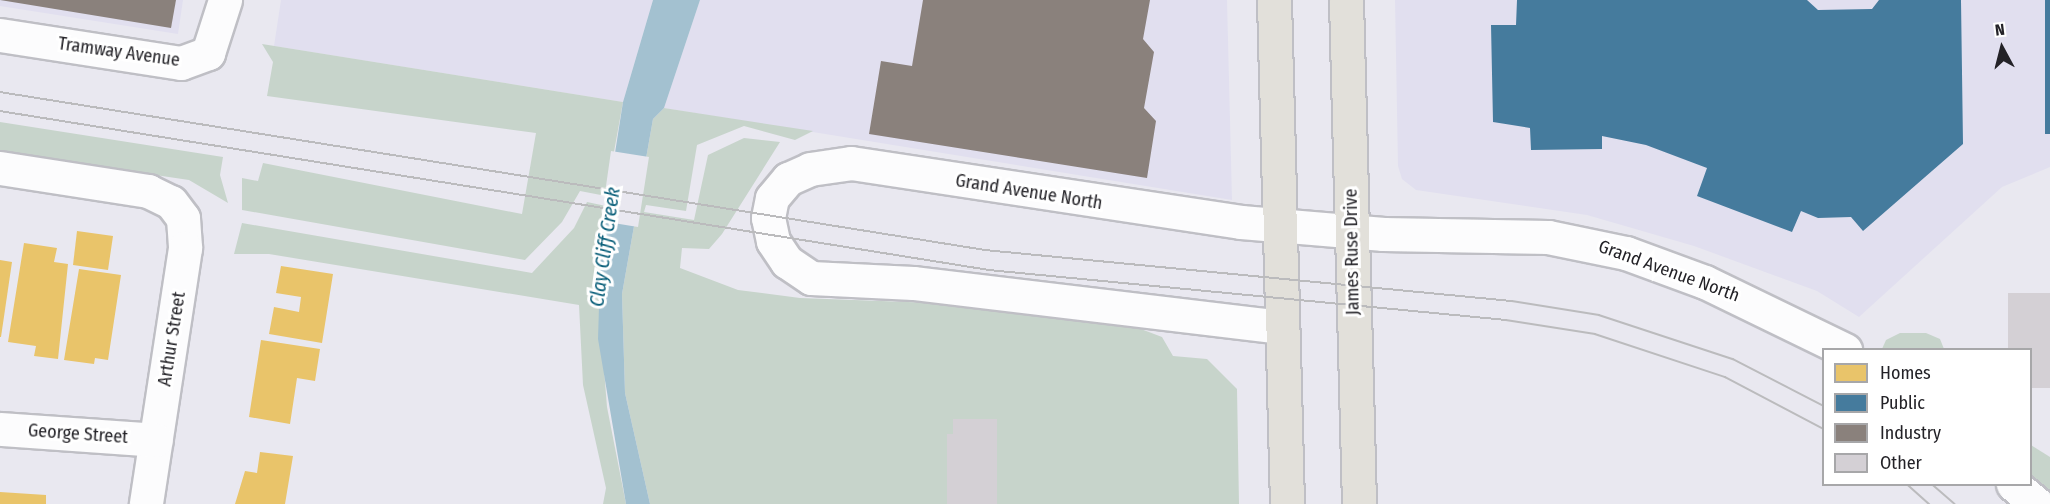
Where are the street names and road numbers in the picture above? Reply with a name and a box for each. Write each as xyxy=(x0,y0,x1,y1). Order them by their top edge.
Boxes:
street label: Tramway Avenue xyxy=(57,33,181,71)
street label: Grand Avenue North xyxy=(954,170,1104,214)
street label: James Ruse Drive xyxy=(1340,189,1364,315)
street label: Grand Avenue North xyxy=(1595,235,1743,307)
street label: Arthur Street xyxy=(154,290,190,388)
street label: George Street xyxy=(27,420,129,448)

